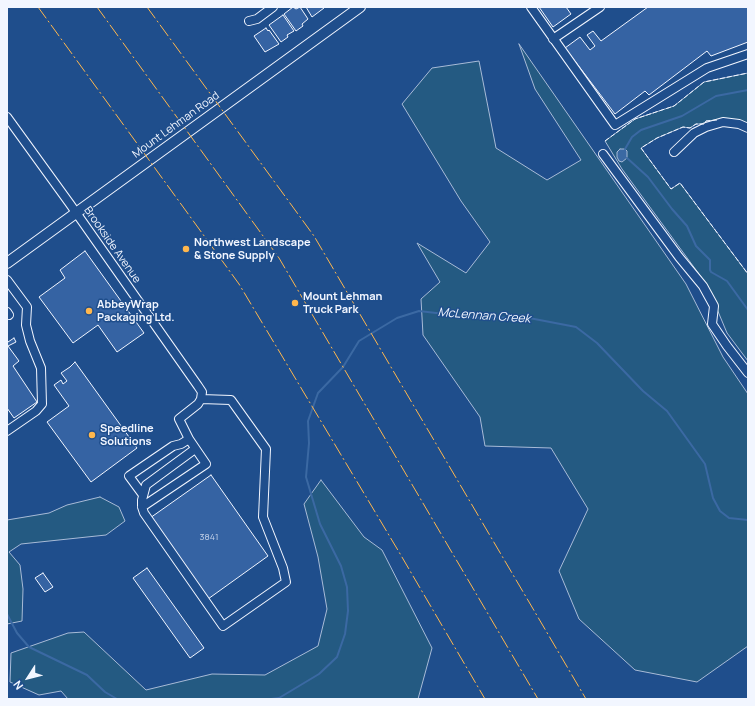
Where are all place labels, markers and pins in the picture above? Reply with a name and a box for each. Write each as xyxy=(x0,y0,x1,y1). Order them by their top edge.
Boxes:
place label: Northwest Landscape & Stone Supply xyxy=(194,236,311,262)
marker: Northwest Landscape & Stone Supply xyxy=(181,244,191,254)
place label: Mount Lehman Truck Park xyxy=(303,290,382,316)
place label: AbbeyWrap Packaging Ltd. xyxy=(97,298,175,324)
marker: Mount Lehman Truck Park xyxy=(290,298,300,308)
marker: AbbeyWrap Packaging Ltd. xyxy=(84,306,94,316)
place label: Speedline Solutions xyxy=(100,422,154,448)
marker: Speedline Solutions xyxy=(87,430,97,440)

